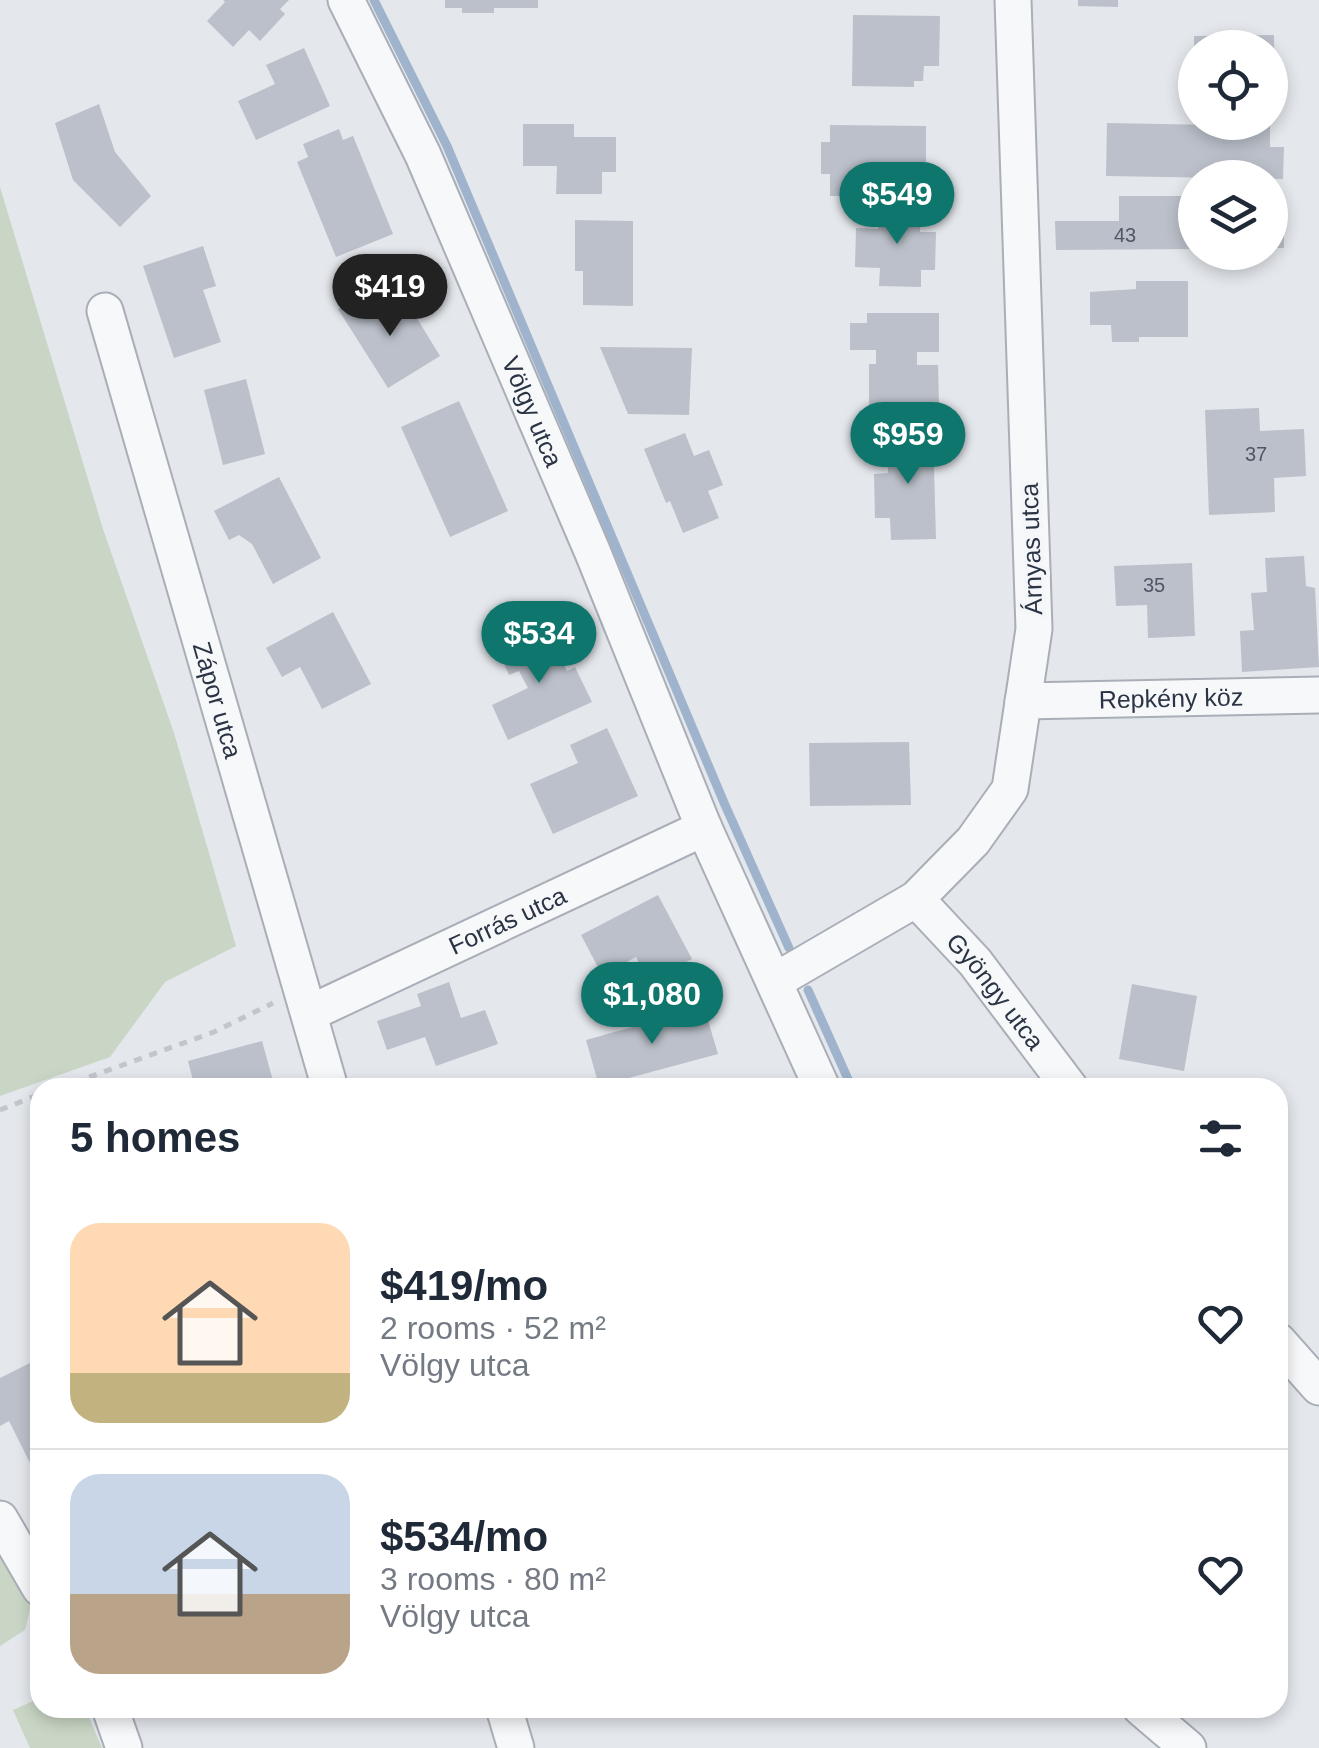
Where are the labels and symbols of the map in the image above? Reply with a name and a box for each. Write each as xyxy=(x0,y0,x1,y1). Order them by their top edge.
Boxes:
pin: $549 xyxy=(838,162,956,247)
house number: 43 xyxy=(1114,224,1136,246)
pin: $419 xyxy=(331,254,449,339)
street label: Völgy utca xyxy=(497,352,568,471)
pin: $959 xyxy=(849,402,967,487)
house number: 37 xyxy=(1245,443,1267,465)
street label: Árnyas utca xyxy=(1015,482,1047,615)
house number: 35 xyxy=(1143,574,1165,596)
pin: $534 xyxy=(480,601,598,686)
street label: Zápor utca xyxy=(188,639,248,761)
street label: Repkény köz xyxy=(1098,683,1244,713)
street label: Forrás utca xyxy=(444,881,571,960)
street label: Gyöngy utca xyxy=(941,927,1050,1055)
pin: $1,080 xyxy=(571,962,733,1047)

